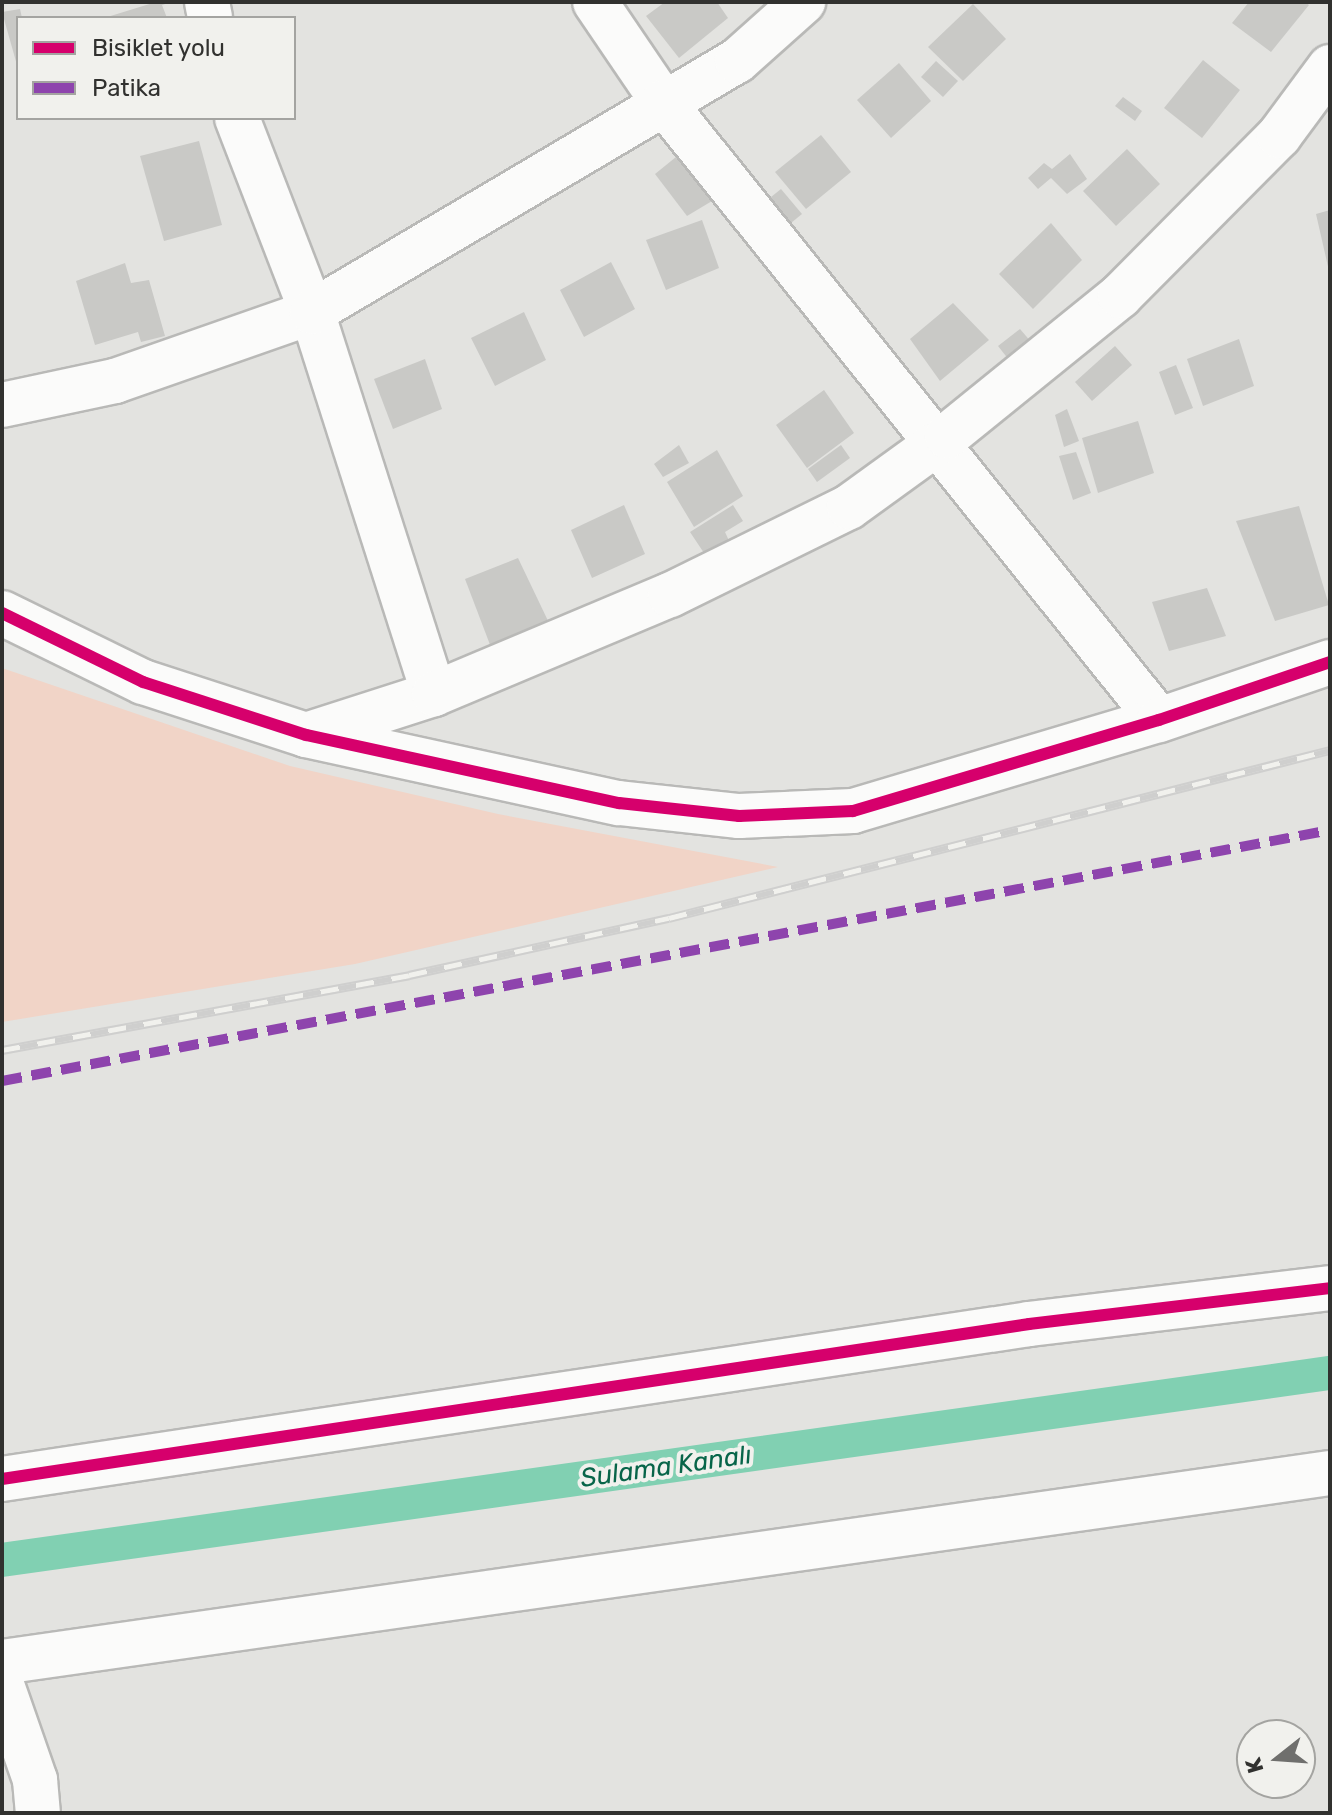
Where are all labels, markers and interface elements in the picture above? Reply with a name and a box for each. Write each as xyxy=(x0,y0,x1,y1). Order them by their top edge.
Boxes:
legend xyxy=(16,16,296,120)
text: Bisiklet yolu xyxy=(92,34,225,62)
text: Patika xyxy=(92,74,161,102)
water label: Sulama Kanalı xyxy=(578,1440,754,1494)
north arrow xyxy=(1236,1719,1316,1799)
text: K xyxy=(1239,1755,1270,1777)

